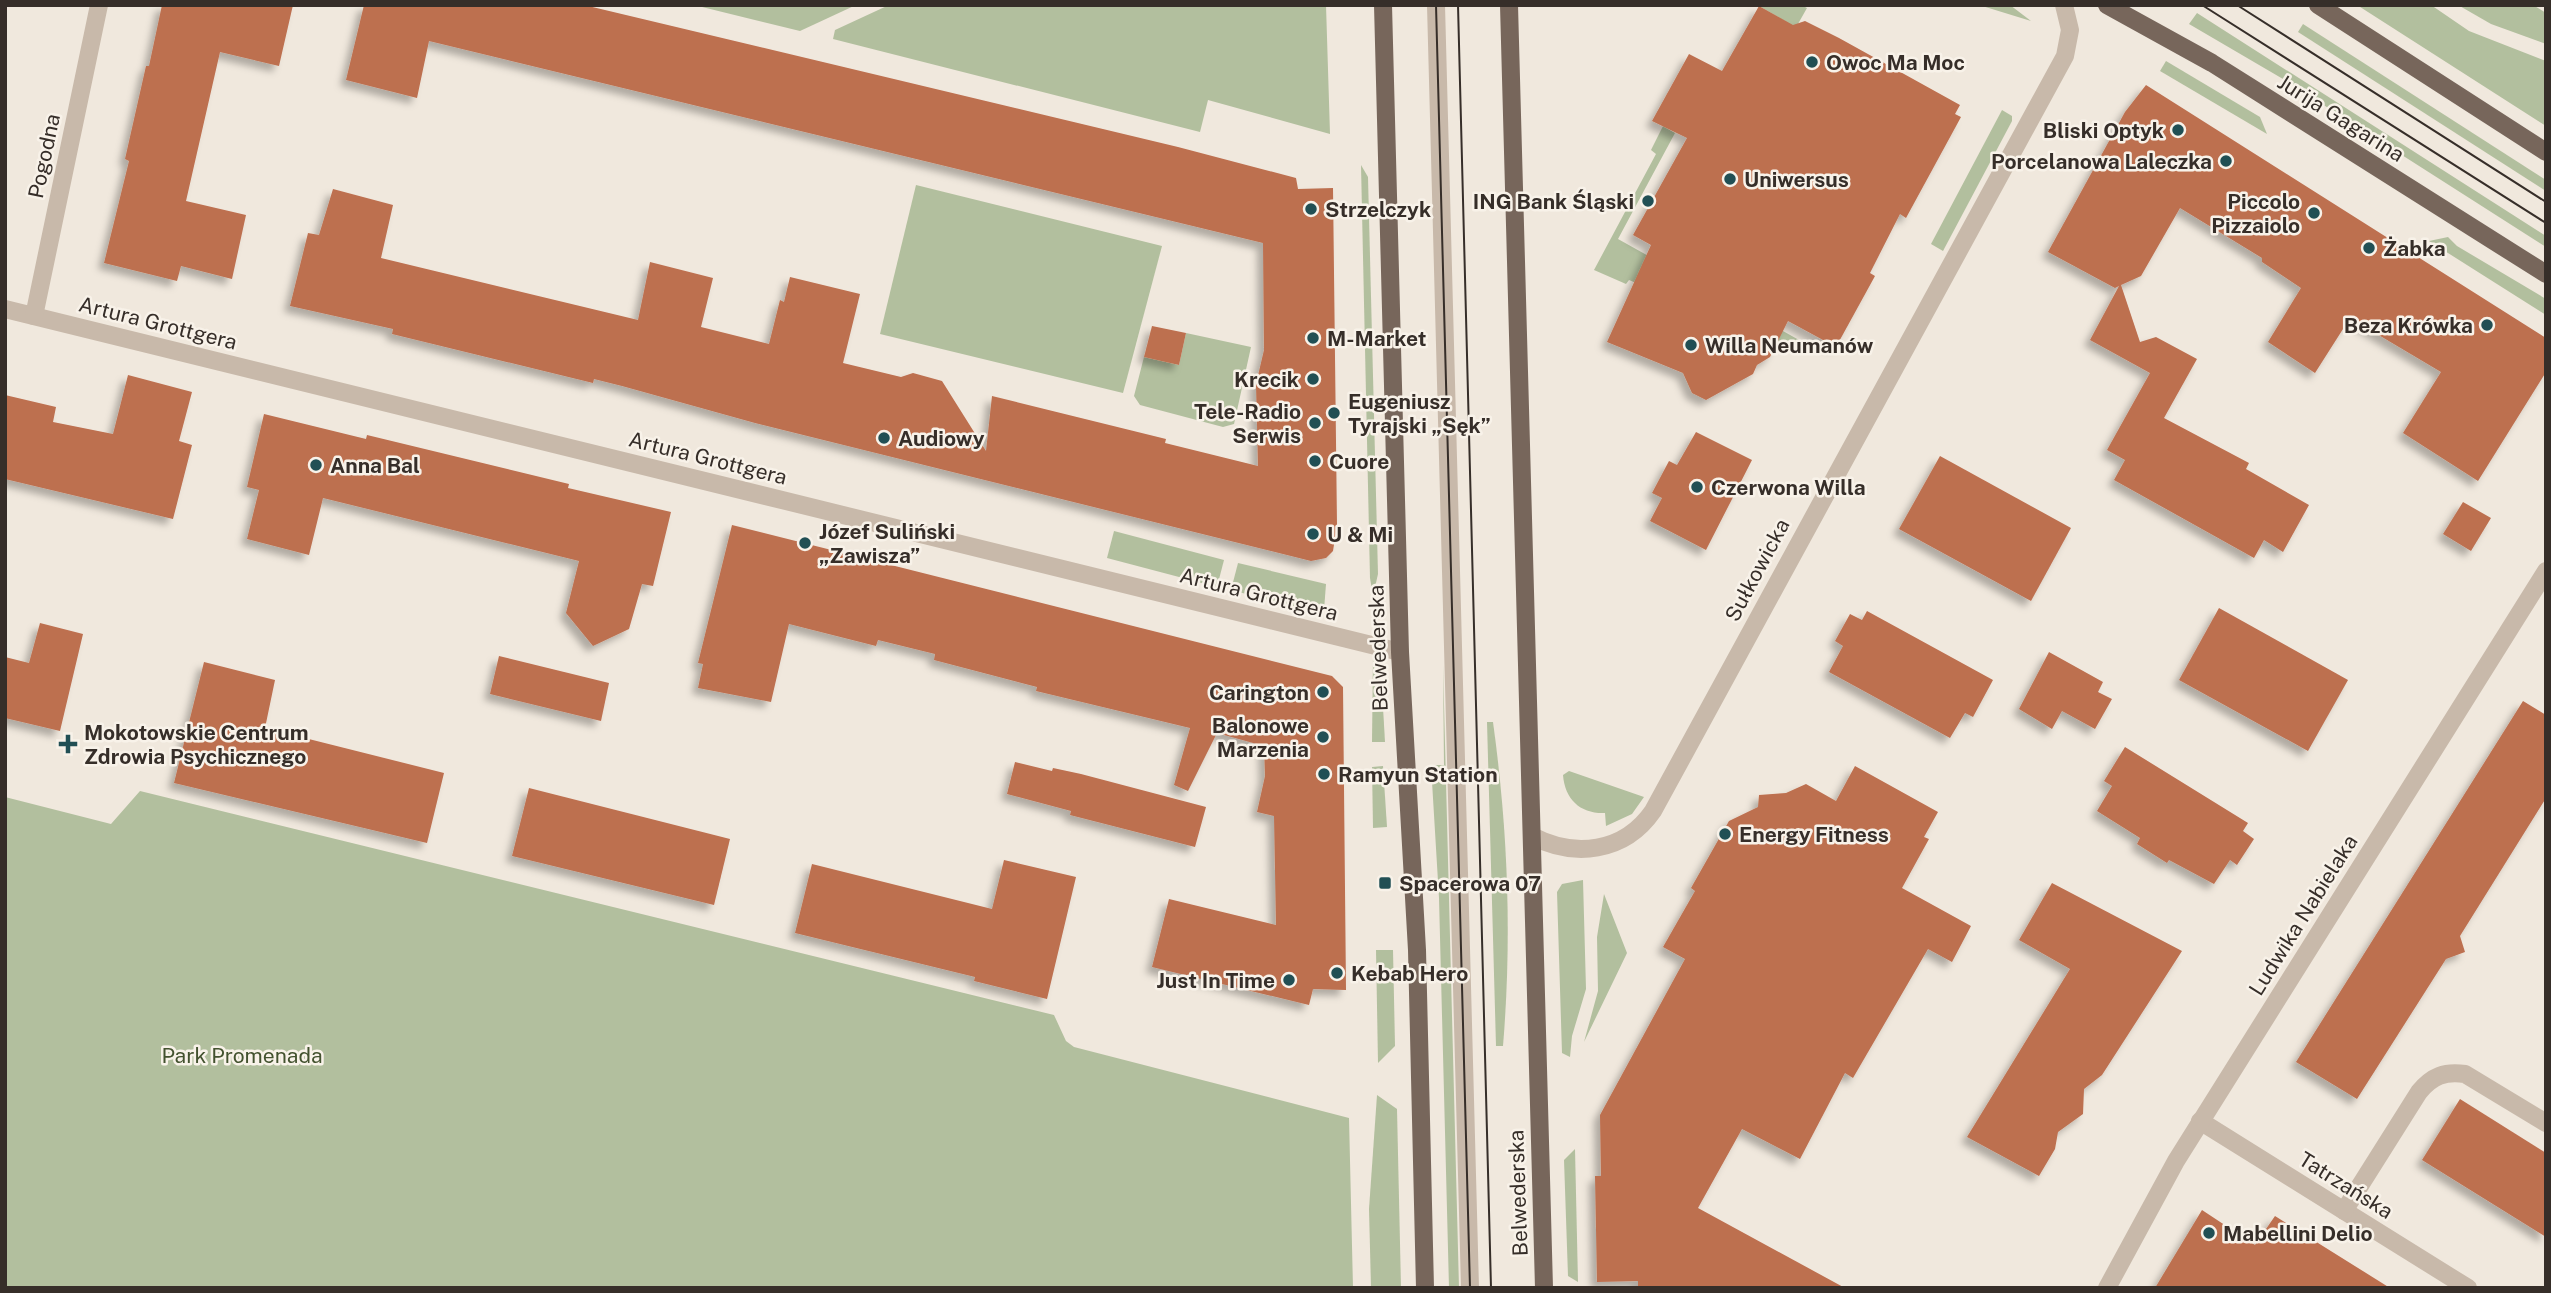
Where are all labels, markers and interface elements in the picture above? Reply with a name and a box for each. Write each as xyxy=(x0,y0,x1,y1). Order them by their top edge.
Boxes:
place label: Owoc Ma Moc xyxy=(1826,50,1965,75)
marker: Owoc Ma Moc xyxy=(1804,54,1820,70)
street label: Jurija Gagarina xyxy=(2273,69,2409,167)
street label: Pogodna xyxy=(23,111,65,201)
place label: Bliski Optyk xyxy=(2043,118,2164,143)
marker: Bliski Optyk xyxy=(2170,122,2186,138)
place label: Porcelanowa Laleczka xyxy=(1991,149,2212,174)
marker: Porcelanowa Laleczka xyxy=(2218,153,2234,169)
place label: Uniwersus xyxy=(1744,167,1849,192)
marker: Uniwersus xyxy=(1722,171,1738,187)
place label: ING Bank Śląski xyxy=(1473,189,1634,214)
place label: Piccolo Pizzaiolo xyxy=(2211,189,2300,238)
marker: ING Bank Śląski xyxy=(1640,193,1656,209)
place label: Strzelczyk xyxy=(1325,197,1431,222)
marker: Strzelczyk xyxy=(1303,201,1319,217)
marker: Piccolo Pizzaiolo xyxy=(2306,205,2322,221)
place label: Żabka xyxy=(2383,236,2446,261)
marker: Żabka xyxy=(2361,240,2377,256)
street label: Artura Grottgera xyxy=(76,291,240,355)
place label: Beza Krówka xyxy=(2344,313,2473,338)
marker: Beza Krówka xyxy=(2479,317,2495,333)
place label: M-Market xyxy=(1327,326,1426,351)
marker: M-Market xyxy=(1305,330,1321,346)
place label: Willa Neumanów xyxy=(1705,333,1874,358)
marker: Willa Neumanów xyxy=(1683,337,1699,353)
place label: Krecik xyxy=(1234,367,1299,392)
marker: Krecik xyxy=(1305,371,1321,387)
place label: Eugeniusz Tyrajski „Sęk” xyxy=(1348,389,1491,438)
place label: Tele-Radio Serwis xyxy=(1194,399,1301,448)
marker: Eugeniusz Tyrajski „Sęk” xyxy=(1326,405,1342,421)
marker: Tele-Radio Serwis xyxy=(1307,415,1323,431)
street label: Artura Grottgera xyxy=(626,426,790,490)
place label: Audiowy xyxy=(898,426,985,451)
marker: Audiowy xyxy=(876,430,892,446)
place label: Cuore xyxy=(1329,449,1389,474)
place label: Anna Bal xyxy=(330,453,420,478)
marker: Cuore xyxy=(1307,453,1323,469)
marker: Anna Bal xyxy=(308,457,324,473)
place label: Czerwona Willa xyxy=(1711,475,1866,500)
marker: Czerwona Willa xyxy=(1689,479,1705,495)
street label: Sułkowicka xyxy=(1720,514,1794,626)
place label: Józef Suliński „Zawisza” xyxy=(819,519,955,568)
place label: U & Mi xyxy=(1327,522,1393,547)
marker: U & Mi xyxy=(1305,526,1321,542)
marker: Józef Suliński „Zawisza” xyxy=(797,535,813,551)
street label: Artura Grottgera xyxy=(1177,562,1341,626)
street label: Belwederska xyxy=(1363,584,1393,712)
place label: Carington xyxy=(1209,680,1309,705)
marker: Carington xyxy=(1315,684,1331,700)
place label: Balonowe Marzenia xyxy=(1212,713,1309,762)
place label: Mokotowskie Centrum Zdrowia Psychicznego xyxy=(84,720,309,769)
marker: Balonowe Marzenia xyxy=(1315,729,1331,745)
marker: Mokotowskie Centrum Zdrowia Psychicznego xyxy=(58,734,78,754)
place label: Ramyun Station xyxy=(1338,762,1498,787)
marker: Ramyun Station xyxy=(1316,766,1332,782)
place label: Energy Fitness xyxy=(1739,822,1889,847)
marker: Energy Fitness xyxy=(1717,826,1733,842)
street label: Ludwika Nabielaka xyxy=(2243,830,2363,1000)
place label: Spacerowa 07 xyxy=(1399,871,1541,896)
marker: Spacerowa 07 xyxy=(1377,875,1393,891)
place label: Kebab Hero xyxy=(1351,961,1468,986)
marker: Kebab Hero xyxy=(1329,965,1345,981)
place label: Just In Time xyxy=(1156,968,1275,993)
marker: Just In Time xyxy=(1281,972,1297,988)
park label: Park Promenada xyxy=(161,1043,323,1068)
street label: Belwederska xyxy=(1503,1129,1533,1257)
street label: Tatrzańska xyxy=(2294,1146,2398,1224)
place label: Mabellini Delio xyxy=(2223,1221,2373,1246)
marker: Mabellini Delio xyxy=(2201,1225,2217,1241)

